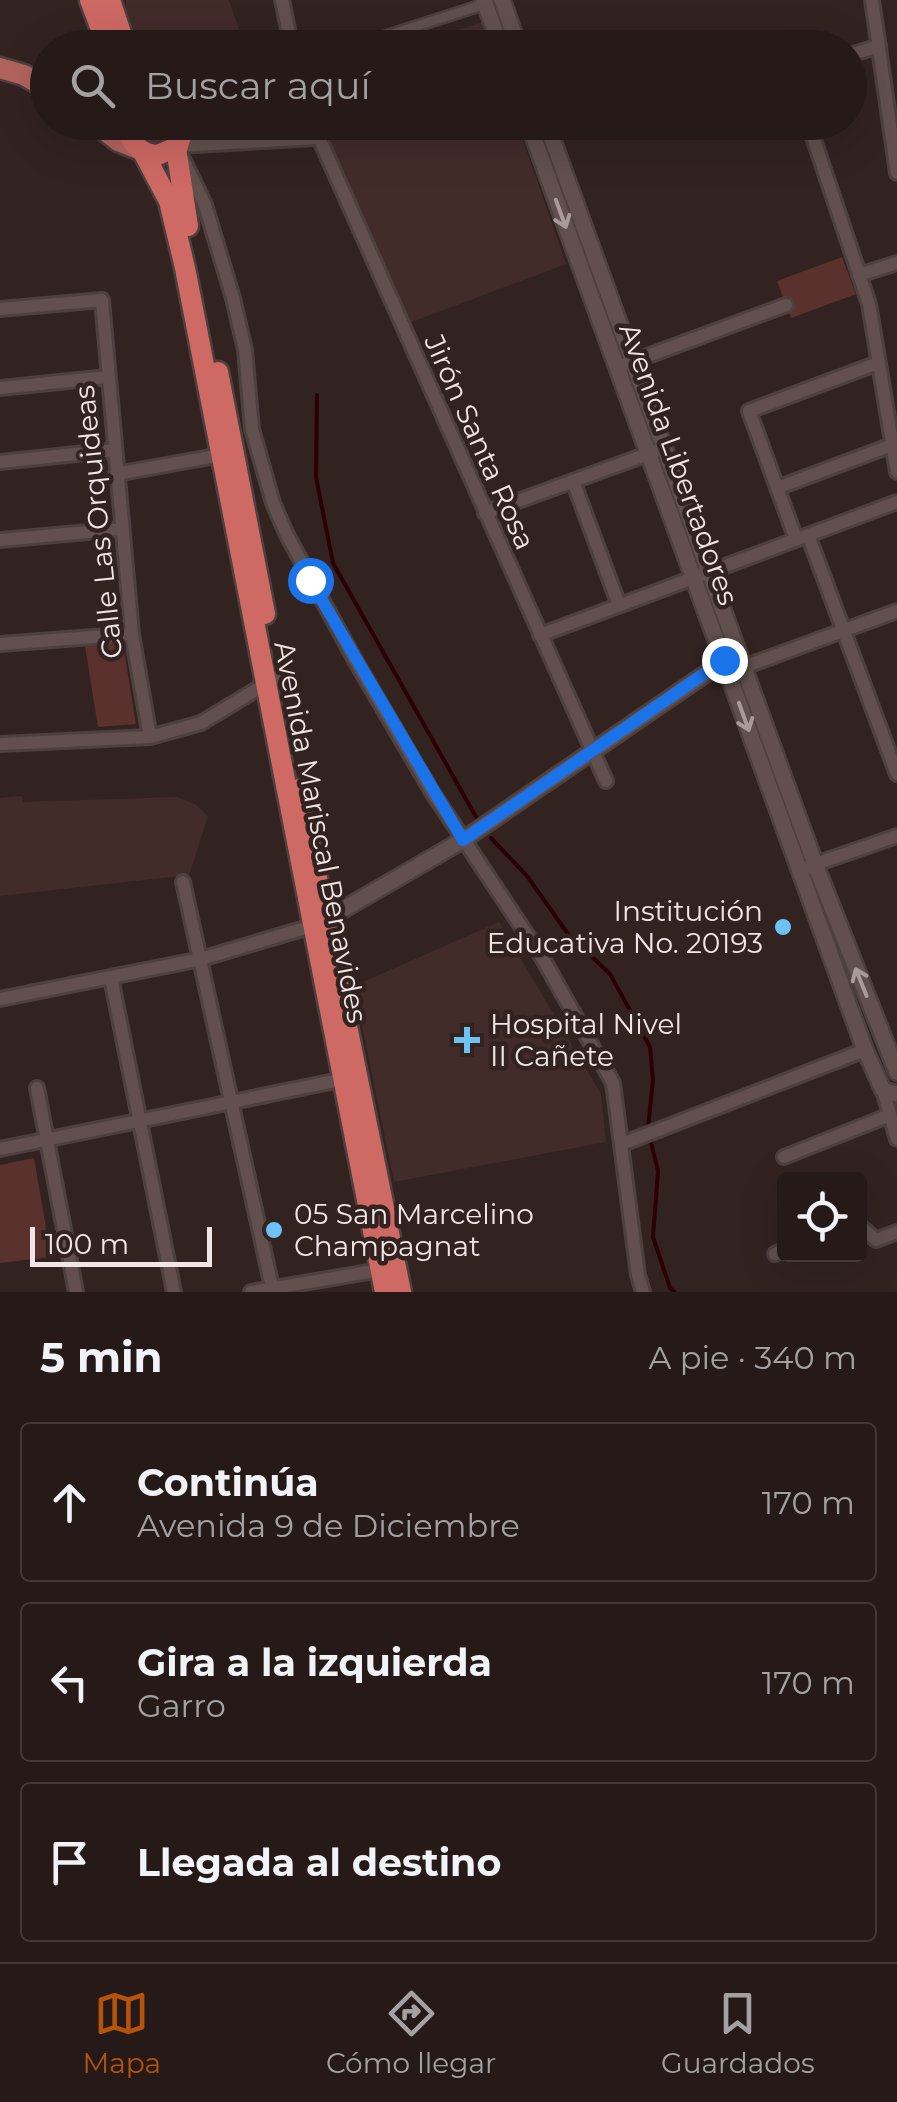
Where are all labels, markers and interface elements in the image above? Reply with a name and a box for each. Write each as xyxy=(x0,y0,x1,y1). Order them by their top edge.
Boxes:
search box xyxy=(30,30,867,140)
icon: search xyxy=(65,58,120,113)
text: Buscar aquí xyxy=(145,62,371,109)
one-way arrow xyxy=(553,198,571,229)
street label: Avenida Libertadores xyxy=(612,319,746,609)
street label: Jirón Santa Rosa xyxy=(417,328,543,555)
street label: Calle Las Orquideas xyxy=(67,384,129,660)
route start xyxy=(288,558,334,604)
street label: Avenida Mariscal Benavides xyxy=(267,638,375,1026)
route end xyxy=(702,638,748,684)
one-way arrow xyxy=(736,700,754,731)
place label: Institución Educativa No. 20193 xyxy=(487,894,763,960)
marker: Institución Educativa No. 20193 xyxy=(772,916,794,938)
one-way arrow xyxy=(851,967,869,997)
place label: Hospital Nivel II Cañete xyxy=(490,1007,682,1073)
marker: Hospital Nivel II Cañete xyxy=(454,1027,480,1053)
map controls xyxy=(777,1172,867,1262)
button: locate xyxy=(777,1172,867,1262)
place label: 05 San Marcelino Champagnat xyxy=(294,1197,534,1263)
marker: 05 San Marcelino Champagnat xyxy=(263,1219,285,1241)
scale bar xyxy=(30,1222,212,1266)
text: 100 m xyxy=(45,1227,129,1261)
text: 5 min xyxy=(40,1331,163,1383)
text: A pie · 340 m xyxy=(648,1338,857,1377)
text: Continúa xyxy=(137,1459,319,1506)
icon: ahead xyxy=(42,1475,97,1530)
text: 170 m xyxy=(762,1483,855,1522)
text: Avenida 9 de Diciembre xyxy=(137,1506,520,1545)
text: Gira a la izquierda xyxy=(137,1639,492,1686)
icon: left xyxy=(42,1655,97,1710)
text: 170 m xyxy=(762,1663,855,1702)
text: Garro xyxy=(137,1686,226,1725)
icon: arrive xyxy=(42,1835,97,1890)
text: Llegada al destino xyxy=(137,1839,501,1886)
tab: Mapa xyxy=(82,1986,161,2080)
tab: Cómo llegar xyxy=(326,1986,496,2080)
tab: Guardados xyxy=(661,1986,815,2080)

